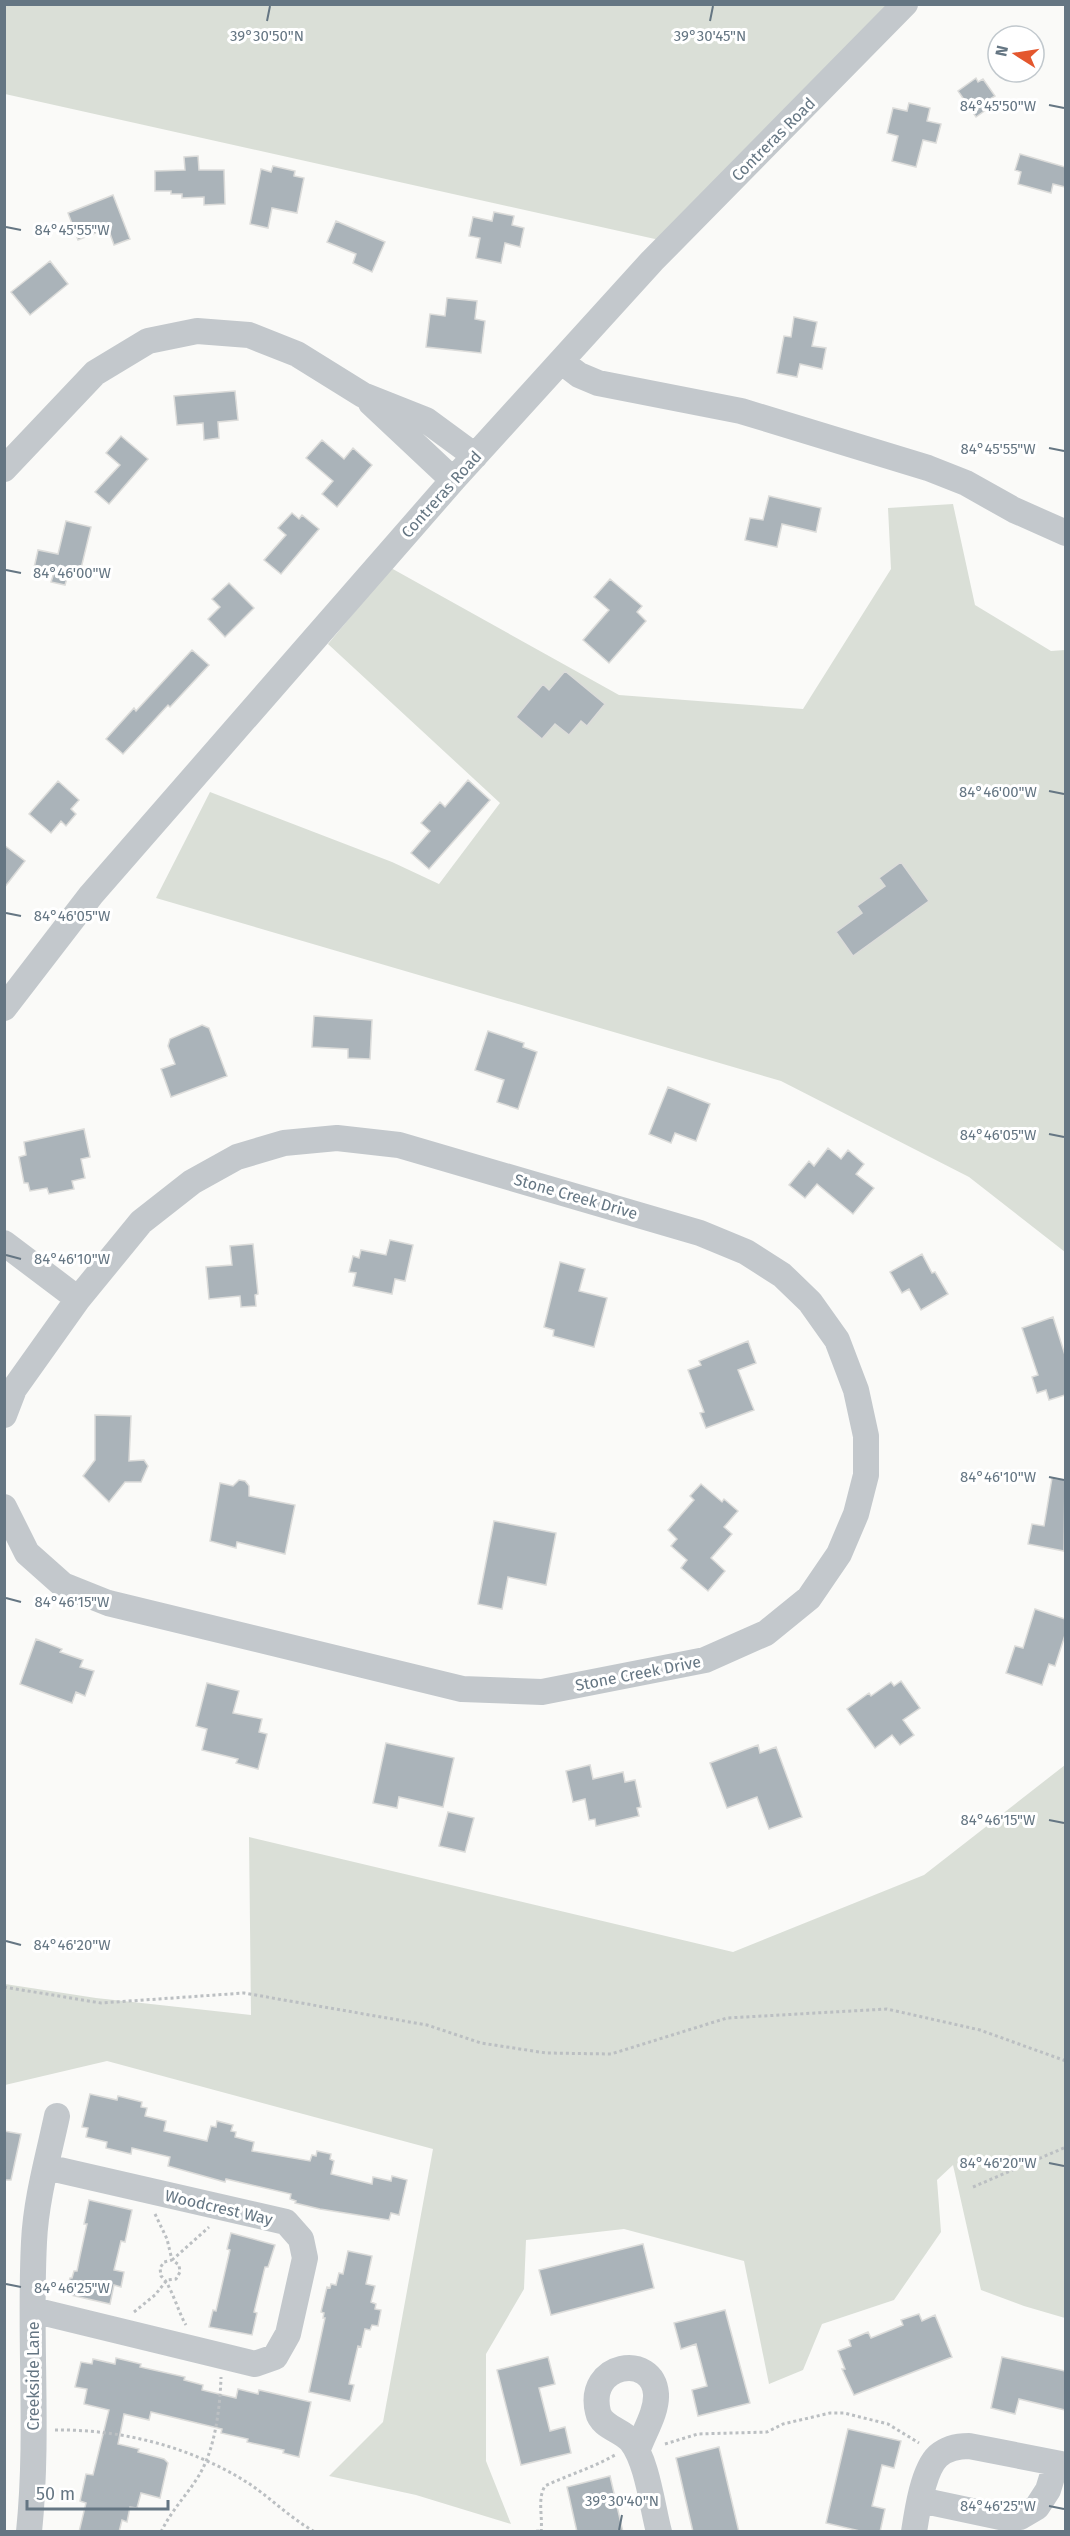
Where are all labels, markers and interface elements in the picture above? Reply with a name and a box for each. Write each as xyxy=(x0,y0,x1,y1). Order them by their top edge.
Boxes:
north arrow xyxy=(986,24,1046,84)
text: 39°30'50"N xyxy=(230,27,304,45)
text: 39°30'45"N xyxy=(674,27,746,45)
text: N xyxy=(991,44,1012,58)
street label: Contreras Road xyxy=(728,94,819,185)
text: 84°45'50"W xyxy=(960,97,1037,115)
text: 84°45'55"W xyxy=(34,221,110,239)
text: 84°45'55"W xyxy=(960,440,1036,458)
street label: Contreras Road xyxy=(397,447,485,542)
text: 84°46'00"W xyxy=(33,564,112,582)
text: 84°46'00"W xyxy=(959,783,1038,801)
text: 84°46'05"W xyxy=(34,907,111,925)
text: 84°46'05"W xyxy=(960,1126,1037,1144)
street label: Stone Creek Drive xyxy=(512,1170,640,1223)
text: 84°46'10"W xyxy=(34,1250,111,1268)
text: 84°46'10"W xyxy=(960,1468,1037,1486)
text: 84°46'15"W xyxy=(35,1593,110,1611)
street label: Stone Creek Drive xyxy=(574,1652,703,1695)
text: 84°46'15"W xyxy=(961,1811,1036,1829)
text: 84°46'20"W xyxy=(33,1936,111,1954)
text: 84°46'20"W xyxy=(959,2154,1037,2172)
street label: Woodcrest Way xyxy=(163,2186,275,2229)
text: 84°46'25"W xyxy=(34,2279,111,2297)
street label: Creekside Lane xyxy=(24,2321,43,2431)
scale bar xyxy=(27,2473,168,2511)
text: 50 m xyxy=(36,2483,75,2505)
text: 39°30'40"N xyxy=(585,2492,659,2510)
text: 84°46'25"W xyxy=(960,2497,1037,2515)

